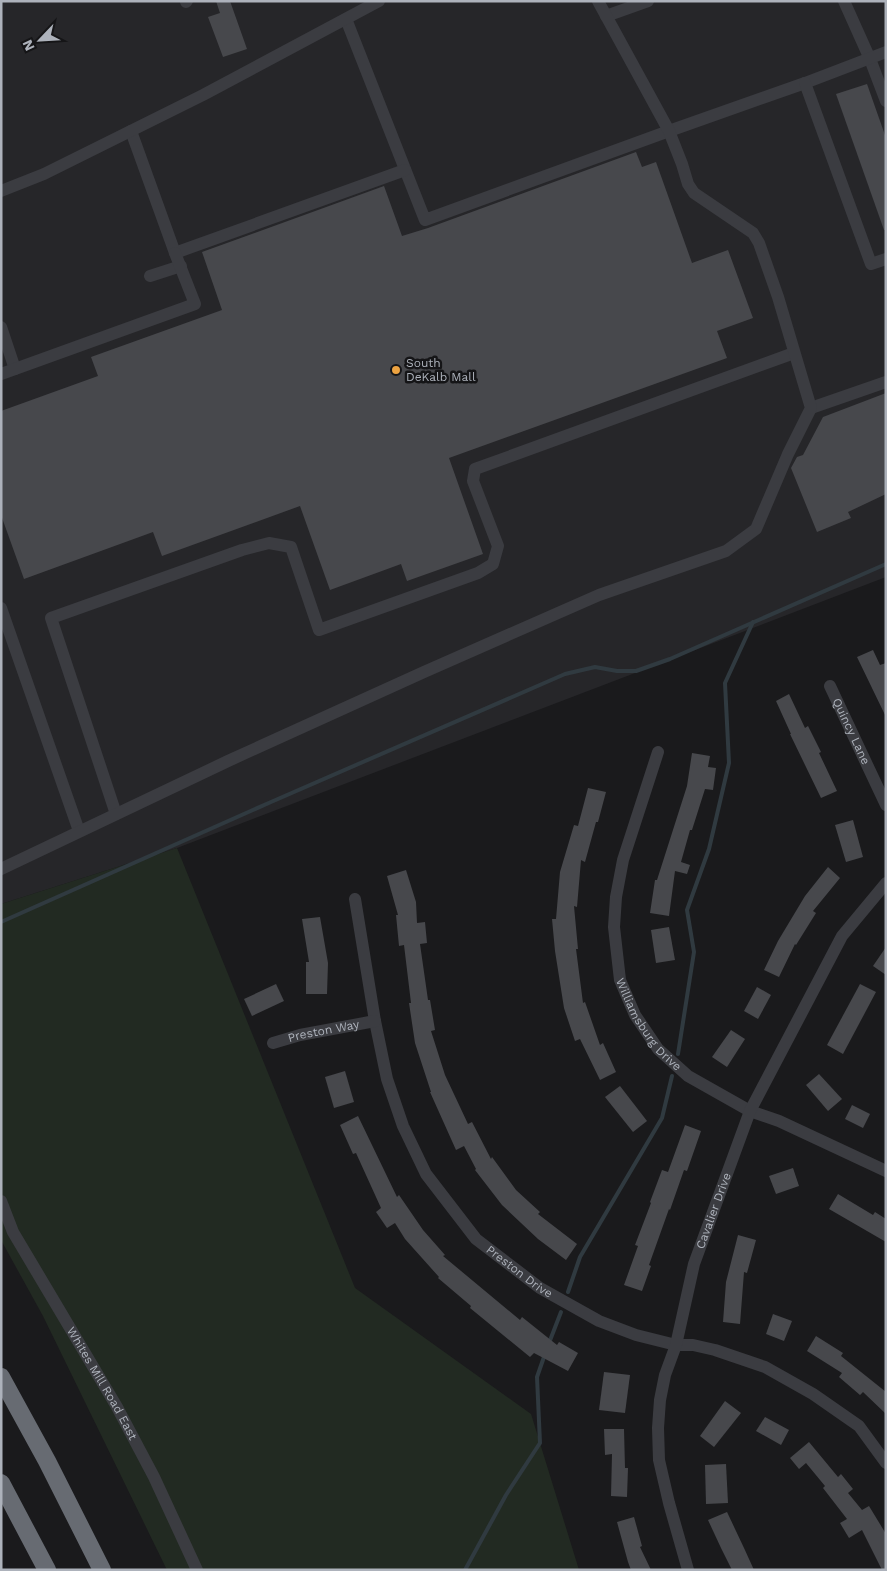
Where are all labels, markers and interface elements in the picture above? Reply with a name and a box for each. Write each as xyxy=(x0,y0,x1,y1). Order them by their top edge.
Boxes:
north arrow xyxy=(15,15,65,65)
text: N xyxy=(19,37,38,54)
place label: South DeKalb Mall xyxy=(406,356,476,384)
marker: South DeKalb Mall xyxy=(390,364,402,376)
street label: Quincy Lane xyxy=(830,696,873,767)
street label: Williamsburg Drive xyxy=(613,976,684,1074)
street label: Preston Way xyxy=(286,1017,361,1045)
street label: Cavalier Drive xyxy=(693,1171,734,1251)
street label: Preston Drive xyxy=(483,1242,555,1301)
street label: Whites Mill Road East xyxy=(64,1324,140,1442)

